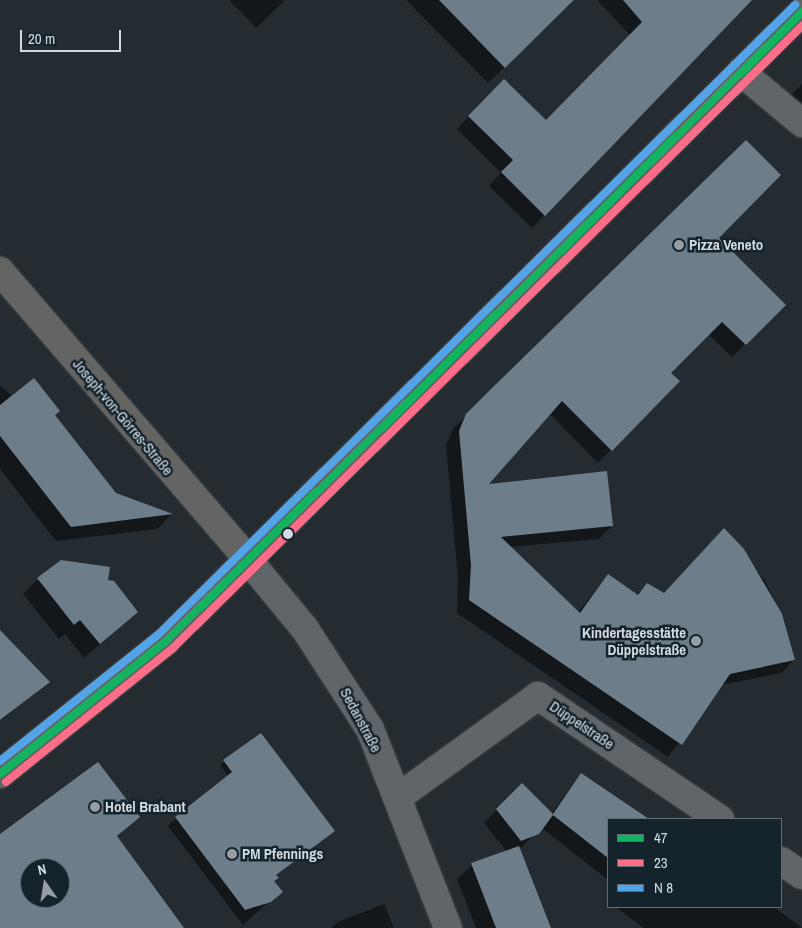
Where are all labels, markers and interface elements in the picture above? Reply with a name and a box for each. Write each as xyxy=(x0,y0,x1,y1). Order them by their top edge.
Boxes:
scale bar xyxy=(22,20,124,52)
text: 20 m xyxy=(28,28,55,49)
place label: Pizza Veneto xyxy=(689,236,763,254)
marker: Pizza Veneto xyxy=(673,239,685,251)
street label: Joseph-von-Görres-Straße xyxy=(69,355,177,479)
unlabelled marker xyxy=(283,529,293,539)
place label: Kindertagesstätte Düppelstraße xyxy=(582,623,686,658)
marker: Kindertagesstätte Düppelstraße xyxy=(690,635,702,647)
street label: Sedanstraße xyxy=(337,685,385,755)
street label: Düppelstraße xyxy=(546,697,618,753)
place label: Hotel Brabant xyxy=(105,798,186,816)
marker: Hotel Brabant xyxy=(89,801,101,813)
legend xyxy=(607,818,782,908)
text: 47 xyxy=(654,827,668,848)
place label: PM Pfennings xyxy=(242,845,323,863)
marker: PM Pfennings xyxy=(226,848,238,860)
text: 23 xyxy=(654,852,668,873)
north arrow xyxy=(20,858,70,908)
text: N xyxy=(36,860,48,879)
text: N 8 xyxy=(654,877,673,898)

